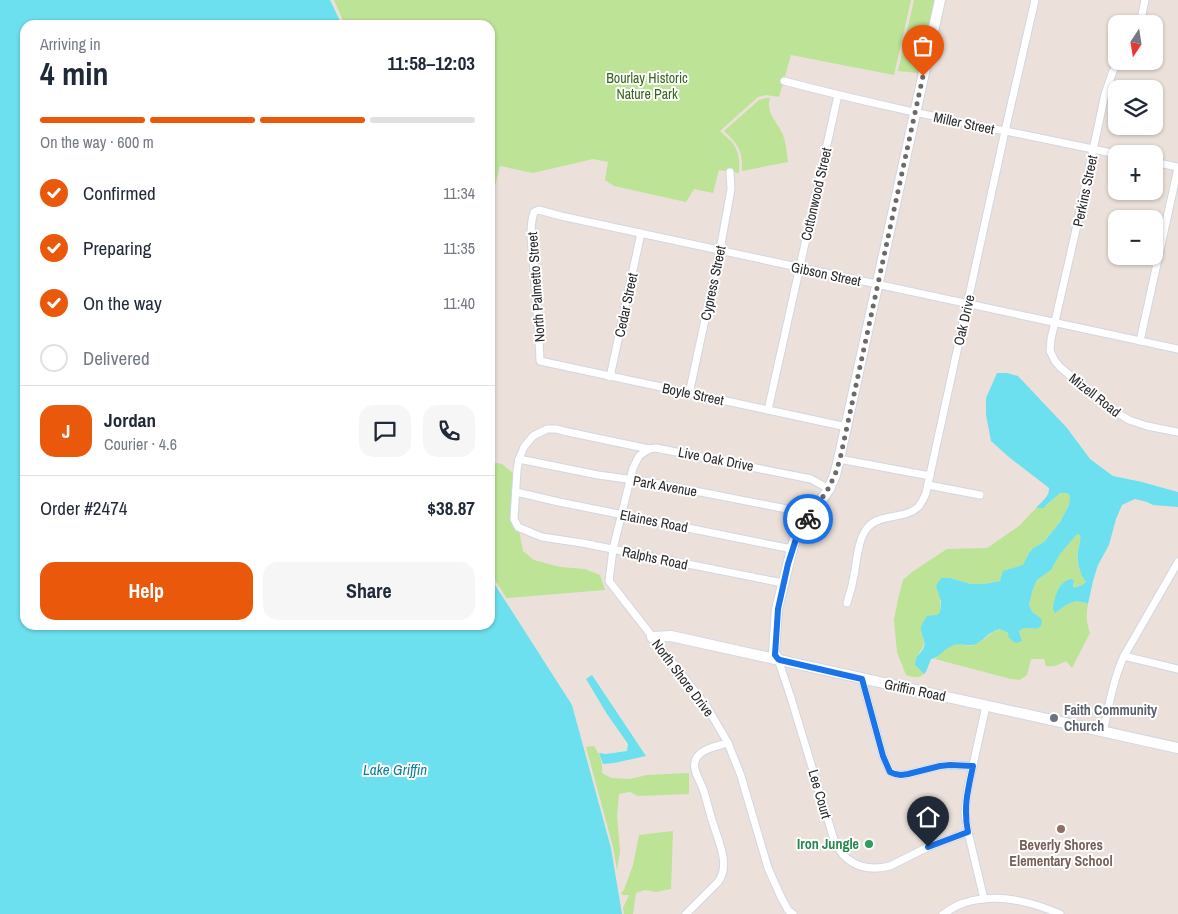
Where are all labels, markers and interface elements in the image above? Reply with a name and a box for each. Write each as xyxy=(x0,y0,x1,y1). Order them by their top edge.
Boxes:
north arrow xyxy=(1108,15,1162,70)
map controls xyxy=(1108,15,1163,265)
pin xyxy=(902,25,944,76)
icon: bag xyxy=(909,32,937,60)
text: Arriving in xyxy=(40,33,101,55)
text: 11:58–12:03 xyxy=(388,50,475,76)
text: 4 min xyxy=(40,52,109,95)
park label: Bourlay Historic Nature Park xyxy=(606,69,688,103)
button: layers xyxy=(1108,80,1163,135)
street label: Miller Street xyxy=(932,108,996,138)
text: On the way · 600 m xyxy=(40,131,154,153)
button: + xyxy=(1108,145,1163,200)
street label: Cottonwood Street xyxy=(797,146,835,242)
street label: Perkins Street xyxy=(1069,154,1101,228)
icon: check xyxy=(40,179,68,207)
text: Confirmed xyxy=(83,180,156,206)
text: 11:34 xyxy=(443,182,475,204)
button: − xyxy=(1108,210,1163,265)
street label: North Palmetto Street xyxy=(523,231,549,343)
icon: check xyxy=(40,234,68,262)
text: Preparing xyxy=(83,235,151,261)
text: 11:35 xyxy=(443,237,475,259)
street label: Cypress Street xyxy=(696,244,730,322)
street label: Gibson Street xyxy=(789,258,863,290)
street label: Cedar Street xyxy=(610,271,642,339)
icon: check xyxy=(40,289,68,317)
text: On the way xyxy=(83,290,162,316)
text: 11:40 xyxy=(443,292,475,314)
street label: Oak Drive xyxy=(949,293,979,347)
text: Delivered xyxy=(83,345,150,371)
street label: Mizell Road xyxy=(1066,369,1124,421)
street label: Boyle Street xyxy=(661,379,725,409)
button: chat xyxy=(359,405,411,457)
button: phone xyxy=(423,405,475,457)
text: Jordan xyxy=(104,407,156,433)
text: J xyxy=(62,418,70,444)
text: Courier · 4.6 xyxy=(104,433,177,455)
street label: Live Oak Drive xyxy=(677,443,755,475)
street label: Park Avenue xyxy=(631,472,699,500)
courier xyxy=(783,494,833,544)
text: Order #2474 xyxy=(40,495,127,521)
text: $38.87 xyxy=(427,495,475,521)
icon: bike xyxy=(794,505,822,533)
street label: Elaines Road xyxy=(618,506,690,536)
street label: Ralphs Road xyxy=(621,542,689,574)
button: Help xyxy=(40,562,253,620)
button: Share xyxy=(263,562,475,620)
street label: North Shore Drive xyxy=(648,636,718,720)
street label: Griffin Road xyxy=(883,675,947,705)
place label: Faith Community Church xyxy=(1064,701,1158,735)
marker: Faith Community Church xyxy=(1048,712,1060,724)
water label: Lake Griffin xyxy=(363,759,427,780)
street label: Lee Court xyxy=(804,767,836,821)
pin xyxy=(907,796,949,847)
icon: home xyxy=(914,803,942,831)
marker: Beverly Shores Elementary School xyxy=(1055,823,1067,835)
place label: Iron Jungle xyxy=(797,835,859,853)
place label: Beverly Shores Elementary School xyxy=(1009,836,1113,870)
marker: Iron Jungle xyxy=(863,838,875,850)

